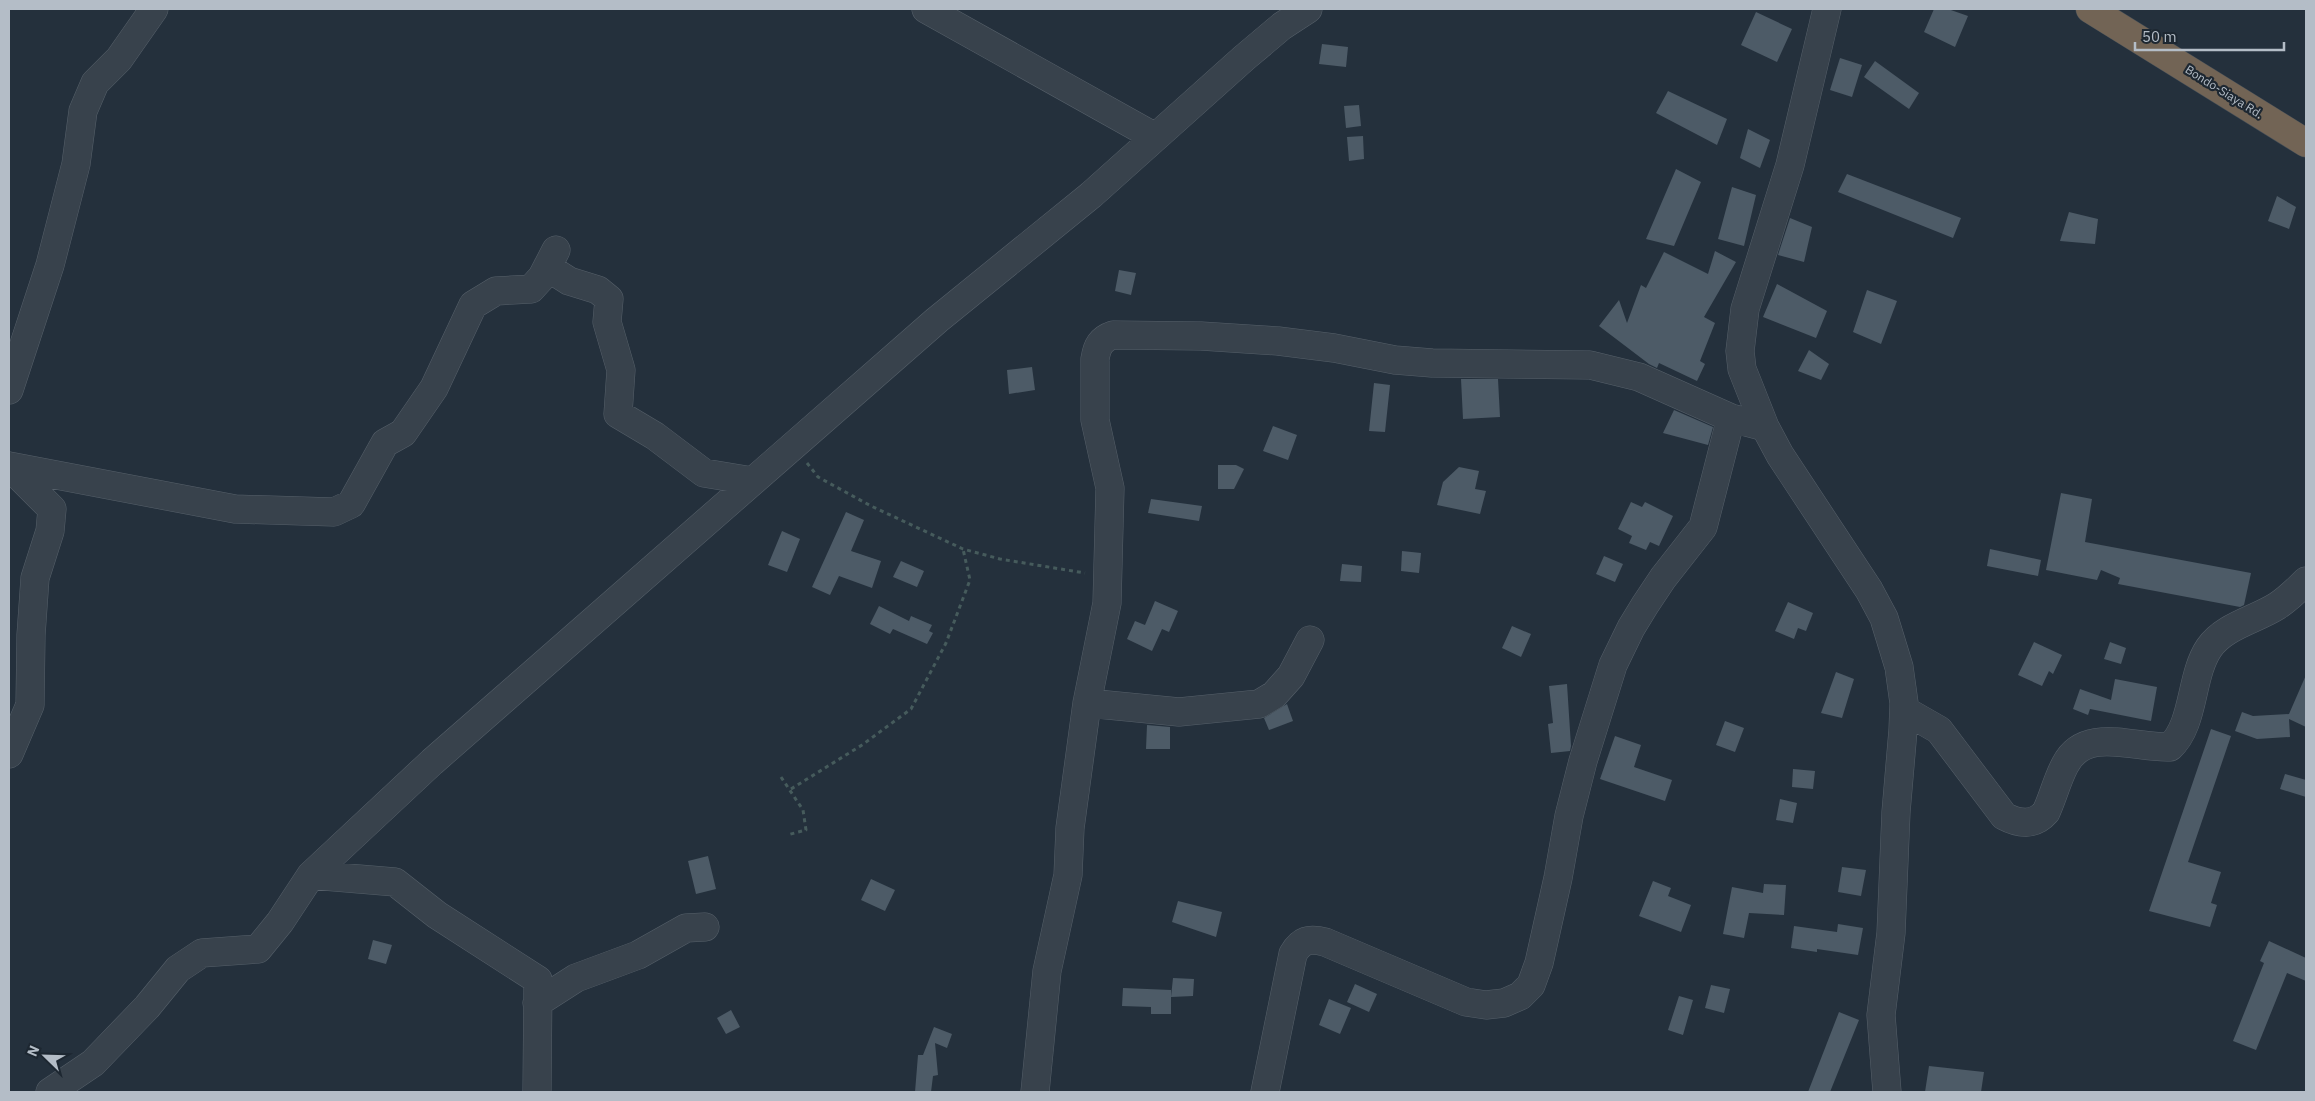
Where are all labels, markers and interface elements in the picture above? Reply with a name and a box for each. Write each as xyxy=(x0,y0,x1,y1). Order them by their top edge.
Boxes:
scale bar xyxy=(2135,20,2284,52)
text: 50 m xyxy=(2142,27,2177,46)
street label: Bondo-Siaya Rd. xyxy=(2183,62,2266,121)
north arrow xyxy=(20,1031,70,1081)
text: N xyxy=(23,1043,43,1059)

